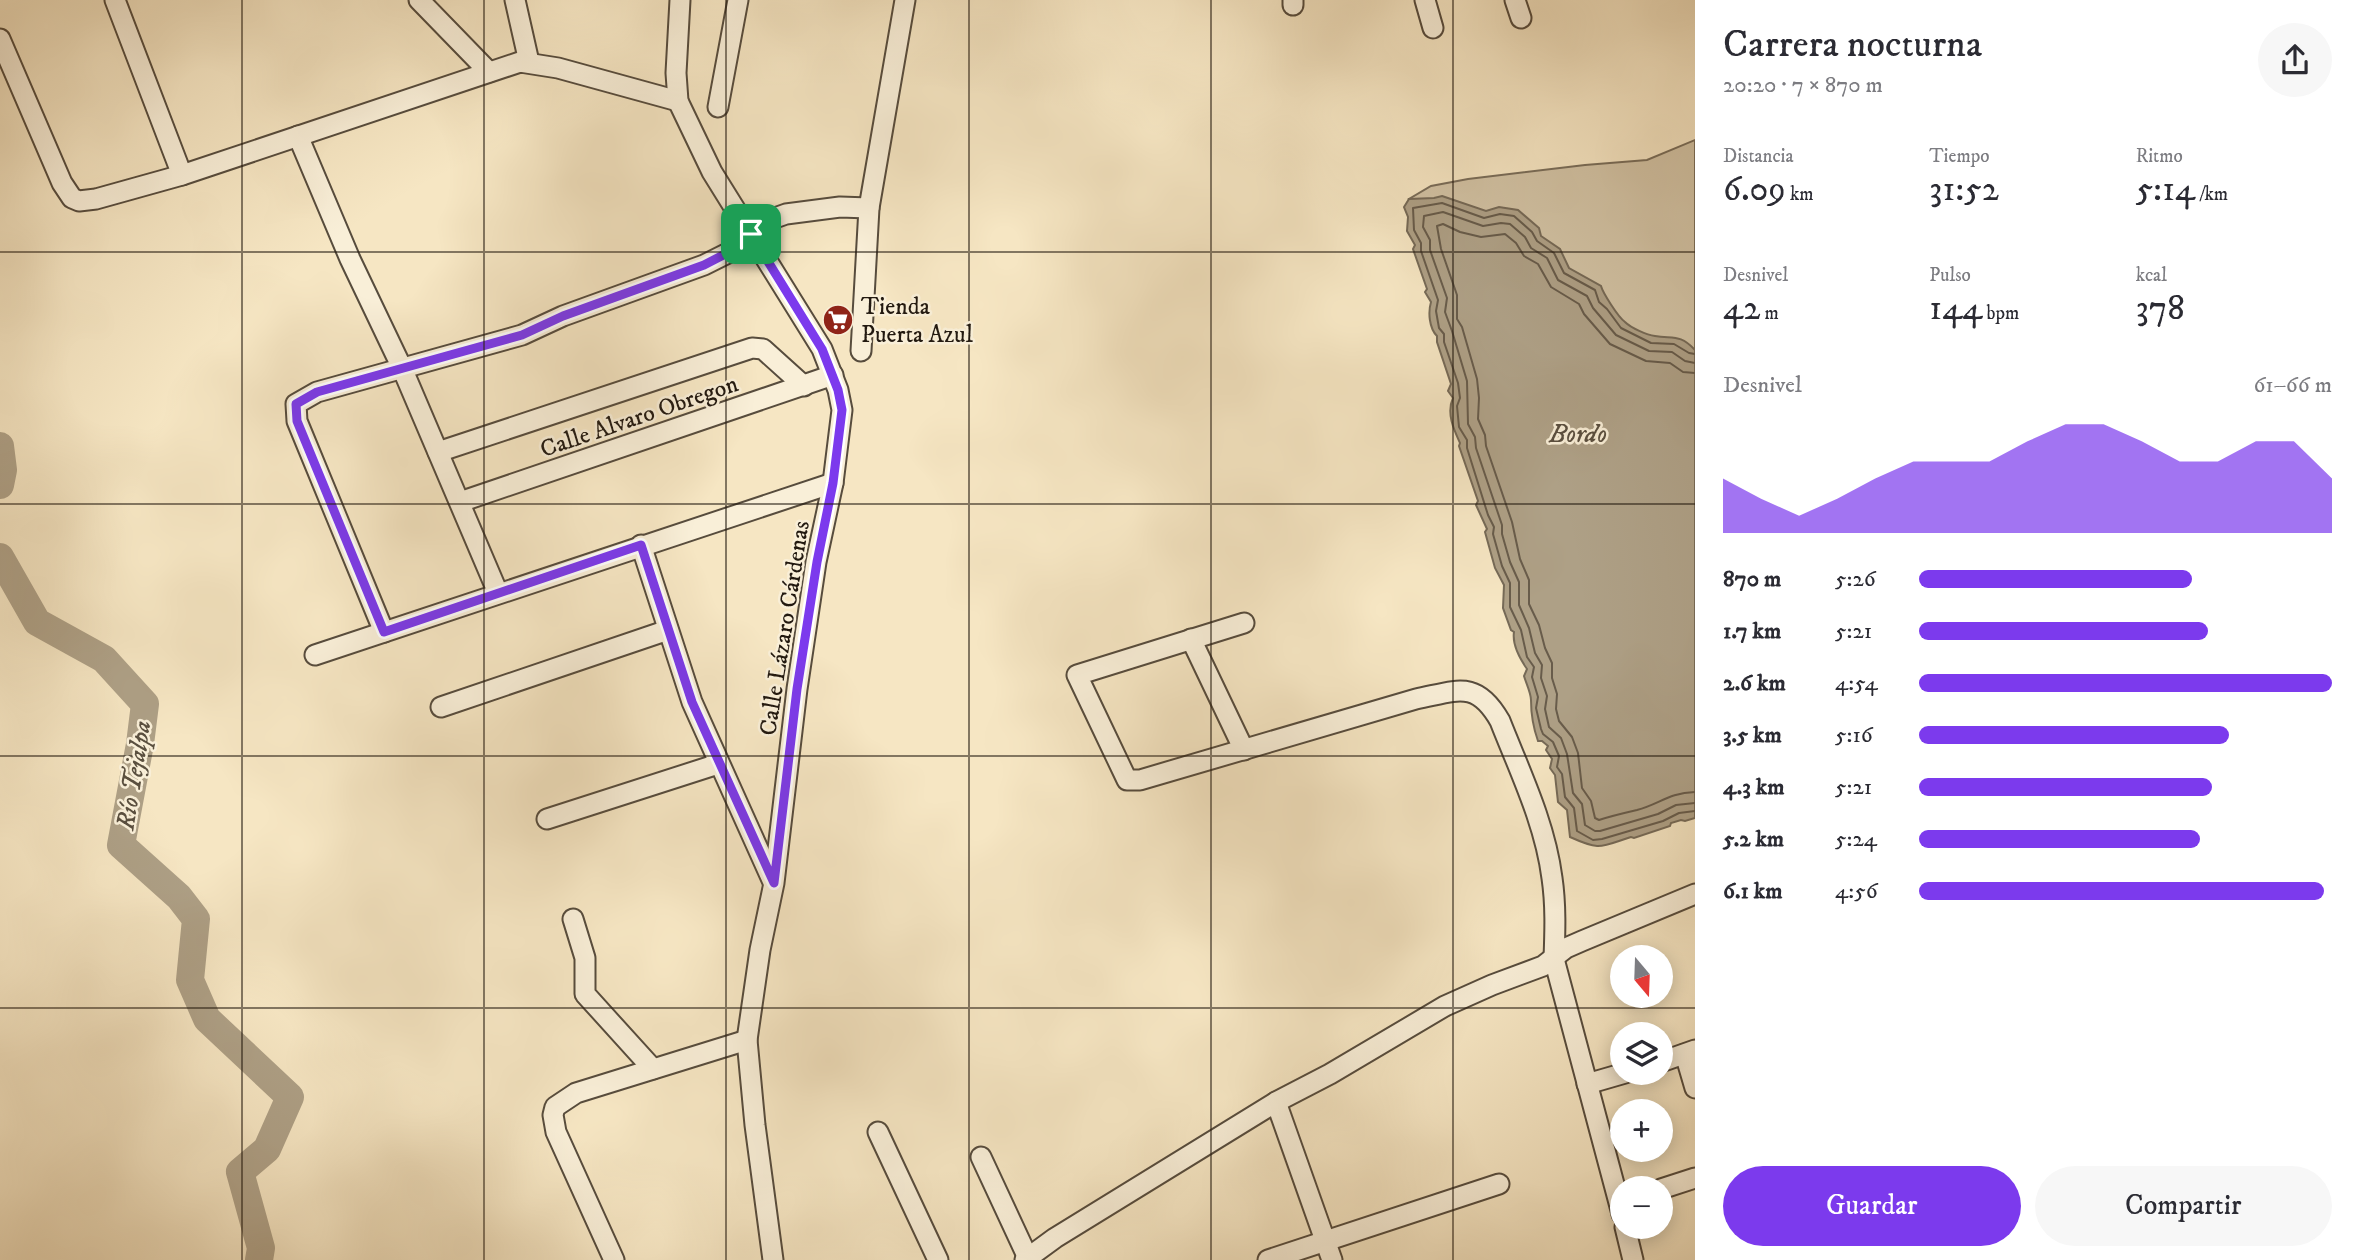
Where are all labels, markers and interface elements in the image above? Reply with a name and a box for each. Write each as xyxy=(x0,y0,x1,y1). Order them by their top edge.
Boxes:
text: Carrera nocturna xyxy=(1723,21,1982,69)
button: share xyxy=(2258,23,2332,97)
text: 20:20 · 7 × 870 m xyxy=(1723,71,1883,100)
text: Distancia xyxy=(1723,145,1794,168)
text: Tiempo xyxy=(1929,145,1989,168)
text: Ritmo xyxy=(2136,145,2183,168)
text: 6.09 xyxy=(1723,168,1786,212)
text: 31:52 xyxy=(1929,168,1999,212)
text: 5:14 xyxy=(2136,168,2195,212)
text: km xyxy=(1786,183,1814,206)
text: /km xyxy=(2195,183,2228,206)
pin xyxy=(721,204,781,264)
icon: arrive xyxy=(732,215,770,253)
text: Desnivel xyxy=(1723,264,1788,287)
text: Pulso xyxy=(1929,264,1971,287)
text: kcal xyxy=(2136,264,2167,287)
text: 42 xyxy=(1723,287,1760,331)
text: 144 xyxy=(1929,287,1982,331)
text: 378 xyxy=(2136,287,2185,331)
place label: Tienda Puerta Azul xyxy=(861,292,974,350)
text: m xyxy=(1760,302,1779,325)
text: bpm xyxy=(1982,302,2019,325)
supermarket icon: Tienda Puerta Azul xyxy=(821,303,855,337)
street label: Calle Alvaro Obregon xyxy=(536,369,743,465)
text: Desnivel xyxy=(1723,371,1802,400)
text: 61–66 m xyxy=(2253,371,2332,400)
water label: Bordo xyxy=(1548,418,1607,451)
street label: Calle Lázaro Cárdenas xyxy=(753,519,817,738)
text: 870 m xyxy=(1723,565,1781,594)
text: 5:26 xyxy=(1835,565,1876,594)
text: 1.7 km xyxy=(1723,617,1781,646)
text: 5:21 xyxy=(1835,617,1872,646)
text: 2.6 km xyxy=(1723,669,1786,698)
text: 4:54 xyxy=(1835,669,1878,698)
water label: Río Tejalpa xyxy=(109,718,159,833)
text: 3.5 km xyxy=(1723,721,1782,750)
text: 5:16 xyxy=(1835,721,1873,750)
text: 4.3 km xyxy=(1723,773,1784,802)
text: 5:21 xyxy=(1835,773,1872,802)
text: 5.2 km xyxy=(1723,825,1784,854)
text: 5:24 xyxy=(1835,825,1877,854)
text: 6.1 km xyxy=(1723,877,1782,906)
text: 4:56 xyxy=(1835,877,1878,906)
north arrow xyxy=(1610,945,1673,1008)
map controls xyxy=(1610,945,1673,1239)
button: layers xyxy=(1610,1022,1673,1085)
button: + xyxy=(1610,1099,1673,1162)
button: Guardar xyxy=(1723,1166,2021,1246)
button: Compartir xyxy=(2035,1166,2332,1246)
button: − xyxy=(1610,1176,1673,1239)

